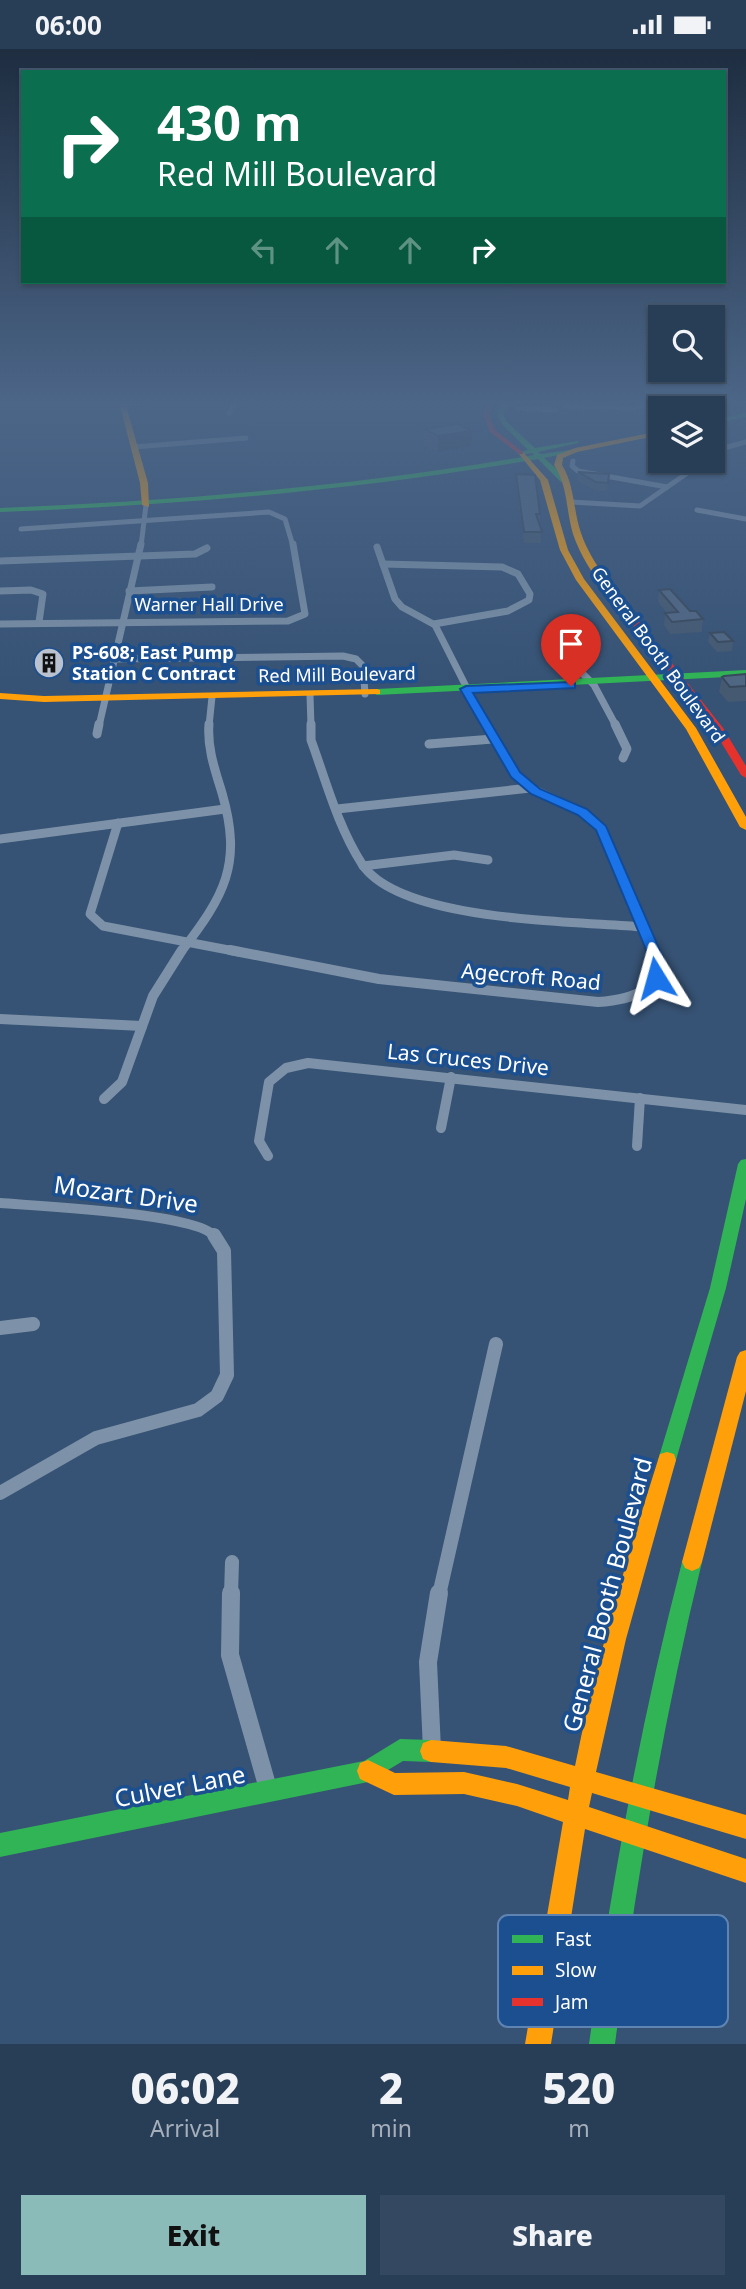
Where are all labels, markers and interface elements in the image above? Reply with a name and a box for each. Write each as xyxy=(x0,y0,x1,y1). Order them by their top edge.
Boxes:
text: 06:00 xyxy=(35,7,102,43)
text: 430 m xyxy=(157,89,302,155)
icon: right xyxy=(42,98,133,189)
text: Red Mill Boulevard xyxy=(157,152,437,195)
icon: left xyxy=(245,231,283,269)
icon: ahead xyxy=(318,231,356,269)
icon: ahead xyxy=(391,231,429,269)
icon: right xyxy=(464,231,502,269)
map controls xyxy=(648,305,725,473)
button: search xyxy=(648,305,725,382)
button: layers xyxy=(648,396,725,473)
street label: General Booth Boulevard xyxy=(587,561,731,747)
street label: Warner Hall Drive xyxy=(134,592,284,616)
pin xyxy=(541,614,601,686)
icon: arrive xyxy=(552,625,590,663)
place label: PS-608; East Pump Station C Contract xyxy=(72,640,236,685)
building icon: PS-608; East Pump Station C Contract xyxy=(32,646,66,680)
street label: Red Mill Boulevard xyxy=(258,661,416,687)
position arrow xyxy=(619,941,693,1015)
street label: Agecroft Road xyxy=(460,956,602,996)
street label: Las Cruces Drive xyxy=(386,1037,550,1081)
street label: Mozart Drive xyxy=(52,1167,200,1220)
street label: General Booth Boulevard xyxy=(554,1454,659,1736)
street label: Culver Lane xyxy=(112,1757,248,1814)
legend xyxy=(498,1915,728,2027)
text: Fast xyxy=(555,1926,592,1952)
text: Slow xyxy=(555,1957,596,1983)
text: Jam xyxy=(553,1989,589,2015)
text: 06:02 xyxy=(131,2059,240,2116)
text: 2 xyxy=(379,2059,403,2116)
text: 520 xyxy=(543,2059,615,2116)
text: Arrival xyxy=(150,2112,220,2144)
text: min xyxy=(370,2112,412,2144)
text: m xyxy=(568,2112,590,2144)
button: Exit xyxy=(21,2195,366,2275)
button: Share xyxy=(380,2195,725,2275)

